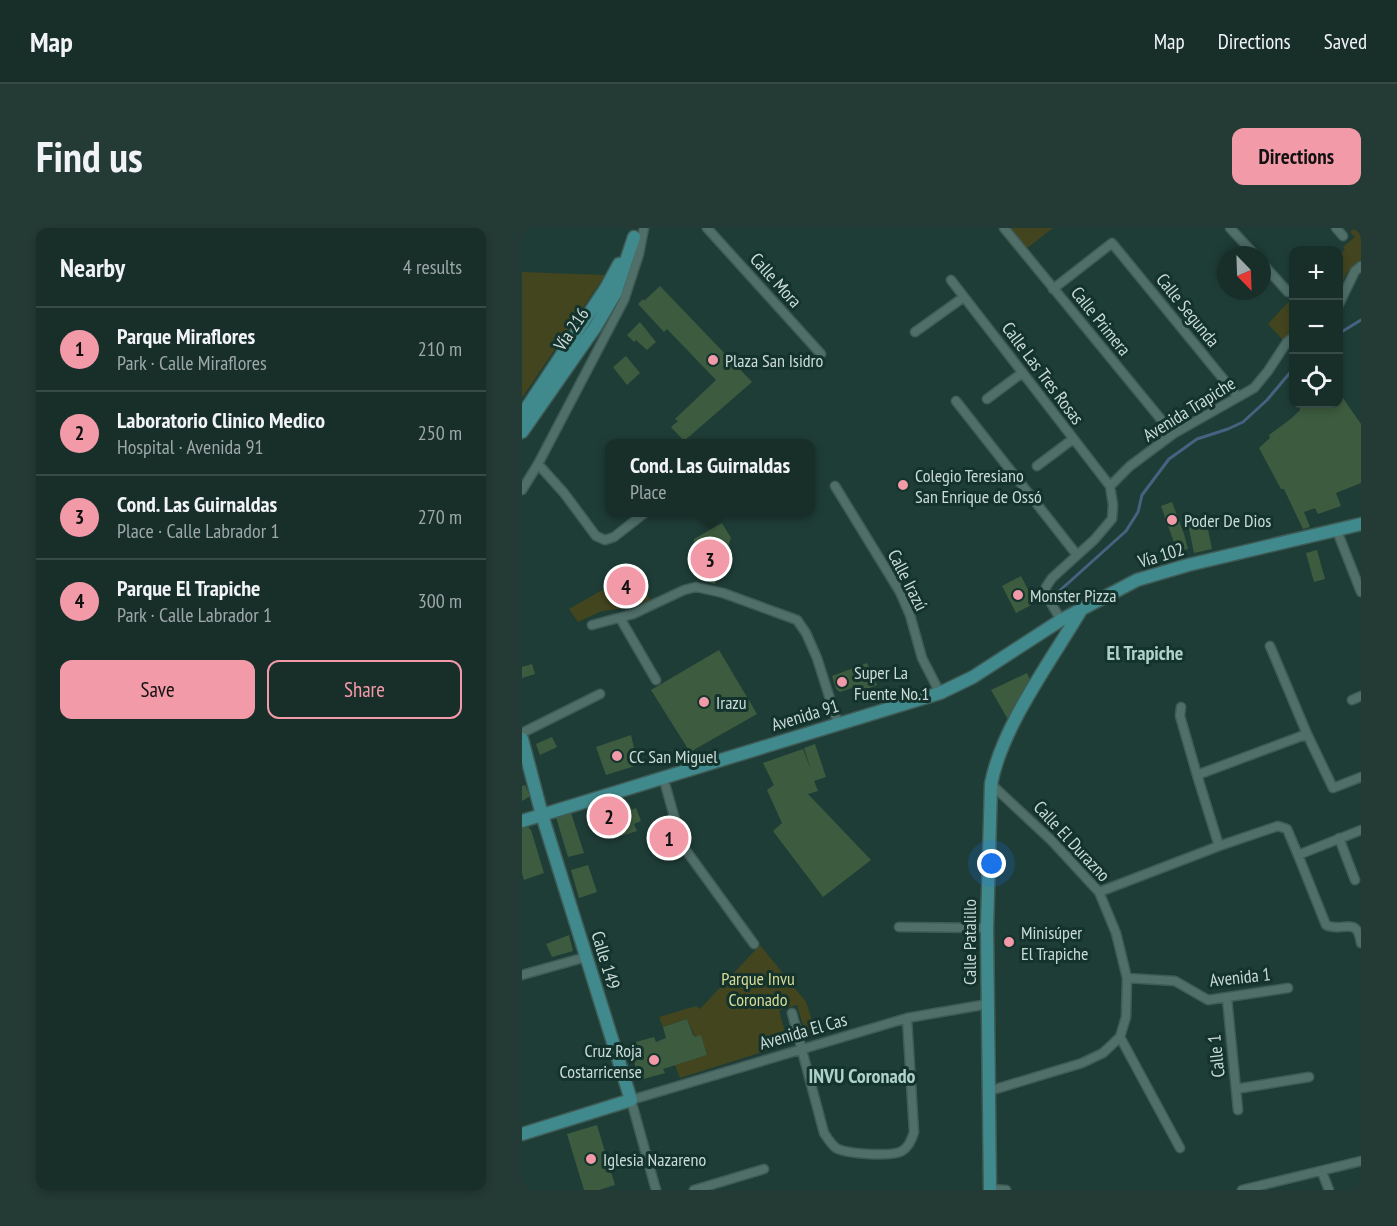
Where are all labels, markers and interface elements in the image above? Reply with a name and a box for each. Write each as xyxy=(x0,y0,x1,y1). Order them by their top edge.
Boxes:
text: Map xyxy=(30,23,73,60)
text: Map xyxy=(1154,28,1185,55)
text: Directions xyxy=(1218,28,1291,55)
text: Saved xyxy=(1324,28,1367,55)
button: Directions xyxy=(1232,128,1361,185)
text: Find us xyxy=(36,129,143,184)
north arrow xyxy=(1217,246,1271,300)
map controls xyxy=(1289,246,1343,408)
button: + xyxy=(1289,246,1343,300)
street label: Calle Mora xyxy=(745,248,807,312)
text: Nearby xyxy=(60,251,125,284)
text: 4 results xyxy=(403,254,462,280)
street label: Calle Segunda xyxy=(1151,268,1225,352)
street label: Calle Primera xyxy=(1066,282,1136,360)
button: − xyxy=(1289,300,1343,354)
street label: Vía 216 xyxy=(548,303,594,356)
street label: Calle Las Tres Rosas xyxy=(997,317,1089,429)
text: Parque Miraflores xyxy=(117,322,255,350)
text: 1 xyxy=(75,336,84,362)
text: 210 m xyxy=(418,336,462,362)
place label: Plaza San Isidro xyxy=(725,349,824,372)
text: Park · Calle Miraflores xyxy=(117,350,267,376)
marker: Plaza San Isidro xyxy=(706,353,720,367)
button: locate xyxy=(1289,354,1343,408)
street label: Avenida Trapiche xyxy=(1139,372,1239,446)
text: Laboratorio Clinico Medico xyxy=(117,406,325,434)
text: 2 xyxy=(75,420,84,446)
text: 250 m xyxy=(418,420,462,446)
text: Hospital · Avenida 91 xyxy=(117,434,263,460)
popup xyxy=(605,439,815,517)
text: Cond. Las Guirnaldas xyxy=(630,451,790,479)
place label: Colegio Teresiano San Enrique de Ossó xyxy=(915,464,1042,508)
marker: Colegio Teresiano San Enrique de Ossó xyxy=(896,478,910,492)
text: Place xyxy=(630,479,667,505)
text: Cond. Las Guirnaldas xyxy=(117,490,277,518)
text: 3 xyxy=(75,504,84,530)
text: 270 m xyxy=(418,504,462,530)
place label: Poder De Dios xyxy=(1184,509,1271,532)
marker: Poder De Dios xyxy=(1165,513,1179,527)
text: Place · Calle Labrador 1 xyxy=(117,518,279,544)
pin: 3 xyxy=(690,536,729,582)
street label: Vía 102 xyxy=(1134,537,1187,573)
street label: Calle Irazú xyxy=(883,546,933,614)
pin: 4 xyxy=(606,564,646,608)
text: Parque El Trapiche xyxy=(117,574,261,602)
place label: Monster Pizza xyxy=(1030,584,1116,607)
text: 4 xyxy=(75,588,84,614)
text: 300 m xyxy=(418,588,462,614)
marker: Monster Pizza xyxy=(1011,588,1025,602)
text: Park · Calle Labrador 1 xyxy=(117,602,272,628)
district label: El Trapiche xyxy=(1107,640,1183,666)
button: Save xyxy=(60,660,255,719)
button: Share xyxy=(267,660,462,719)
place label: Super La Fuente No.1 xyxy=(854,661,929,705)
marker: Super La Fuente No.1 xyxy=(835,675,849,689)
place label: Irazu xyxy=(716,691,747,714)
street label: Avenida 91 xyxy=(769,694,841,736)
marker: Irazu xyxy=(697,695,711,709)
place label: CC San Miguel xyxy=(629,745,718,768)
marker: CC San Miguel xyxy=(610,749,624,763)
pin: 2 xyxy=(590,794,628,838)
street label: Calle El Durazno xyxy=(1029,796,1115,886)
pin: 1 xyxy=(650,816,688,860)
your location xyxy=(977,849,1006,878)
street label: Calle Patalillo xyxy=(958,899,981,985)
place label: Minisúper El Trapiche xyxy=(1021,921,1088,965)
street label: Calle 149 xyxy=(586,928,626,992)
marker: Minisúper El Trapiche xyxy=(1002,935,1016,949)
street label: Avenida 1 xyxy=(1208,962,1272,992)
park label: Parque Invu Coronado xyxy=(721,967,795,1011)
street label: Avenida El Cas xyxy=(757,1008,849,1054)
street label: Calle 1 xyxy=(1202,1033,1230,1079)
place label: Cruz Roja Costarricense xyxy=(560,1039,642,1083)
marker: Cruz Roja Costarricense xyxy=(647,1053,661,1067)
district label: INVU Coronado xyxy=(808,1063,916,1089)
place label: Iglesia Nazareno xyxy=(603,1148,706,1171)
marker: Iglesia Nazareno xyxy=(584,1152,598,1166)

